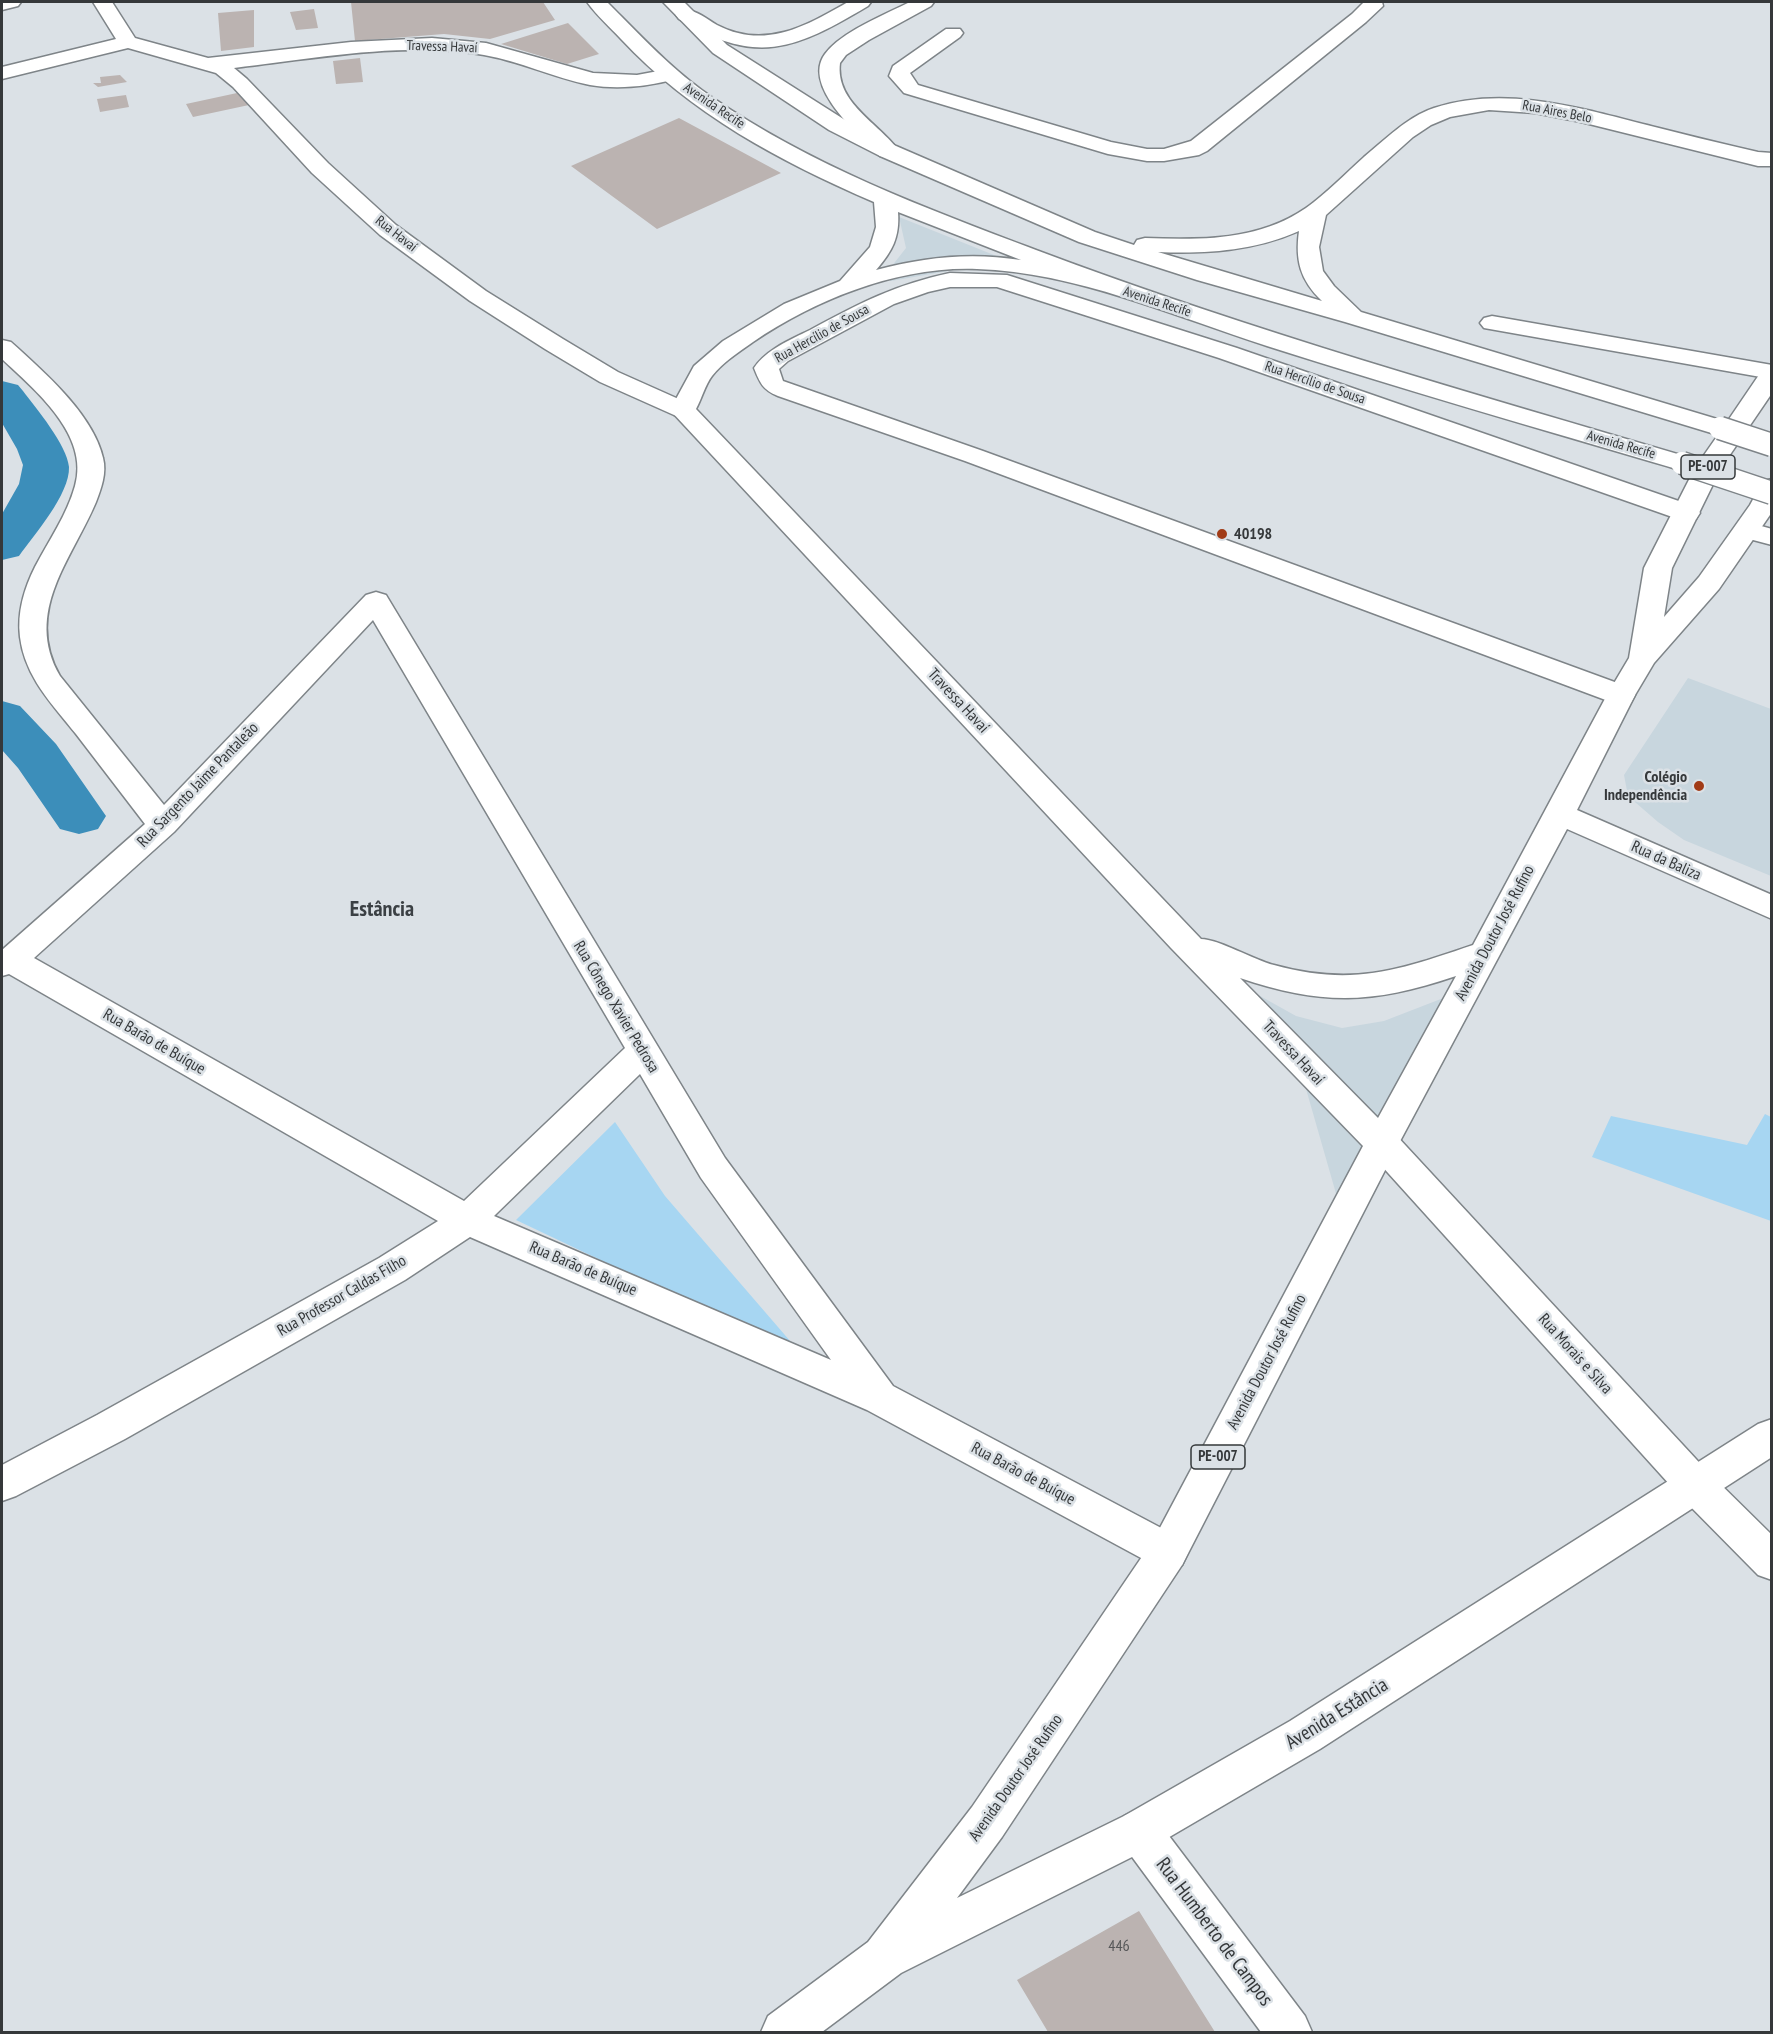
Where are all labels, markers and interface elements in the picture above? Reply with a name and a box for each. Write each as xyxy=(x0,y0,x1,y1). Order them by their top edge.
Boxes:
street label: Travessa Havaí xyxy=(406,37,478,57)
street label: Avenida Recife xyxy=(680,79,748,133)
street label: Rua Aires Belo xyxy=(1521,97,1593,127)
street label: Rua Havaí xyxy=(372,212,420,256)
street label: Avenida Recife xyxy=(1121,283,1193,321)
street label: Rua Hercílio de Sousa xyxy=(772,301,872,367)
street label: Rua Hercílio de Sousa xyxy=(1263,358,1367,408)
street label: Avenida Recife xyxy=(1585,427,1657,463)
road number: PE-007 xyxy=(1681,455,1735,479)
place label: 40198 xyxy=(1234,524,1272,544)
marker: 40198 xyxy=(1215,527,1229,541)
street label: Travessa Havaí xyxy=(923,665,993,737)
street label: Rua Sargento Jaime Pantaleão xyxy=(133,719,263,851)
place label: Colégio Independência xyxy=(1604,767,1687,805)
marker: Colégio Independência xyxy=(1692,779,1706,793)
street label: Rua da Baliza xyxy=(1628,837,1704,885)
street label: Avenida Doutor José Rufino xyxy=(1451,862,1539,1004)
district label: Estância xyxy=(350,897,414,923)
street label: Rua Cônego Xavier Pedrosa xyxy=(569,938,663,1076)
street label: Rua Barão de Buíque xyxy=(99,1005,209,1079)
street label: Travessa Havaí xyxy=(1258,1017,1328,1089)
street label: Rua Barão de Buíque xyxy=(526,1238,640,1300)
street label: Rua Professor Caldas Filho xyxy=(274,1251,410,1341)
street label: Avenida Doutor José Rufino xyxy=(1223,1291,1311,1433)
street label: Rua Morais e Silva xyxy=(1534,1310,1616,1398)
street label: Rua Barão de Buíque xyxy=(968,1439,1078,1509)
road number: PE-007 xyxy=(1191,1445,1245,1469)
street label: Avenida Estância xyxy=(1281,1673,1393,1755)
street label: Avenida Doutor José Rufino xyxy=(965,1711,1067,1845)
street label: Rua Humberto de Campos xyxy=(1150,1853,1278,2011)
house number: 446 xyxy=(1108,1936,1130,1956)

